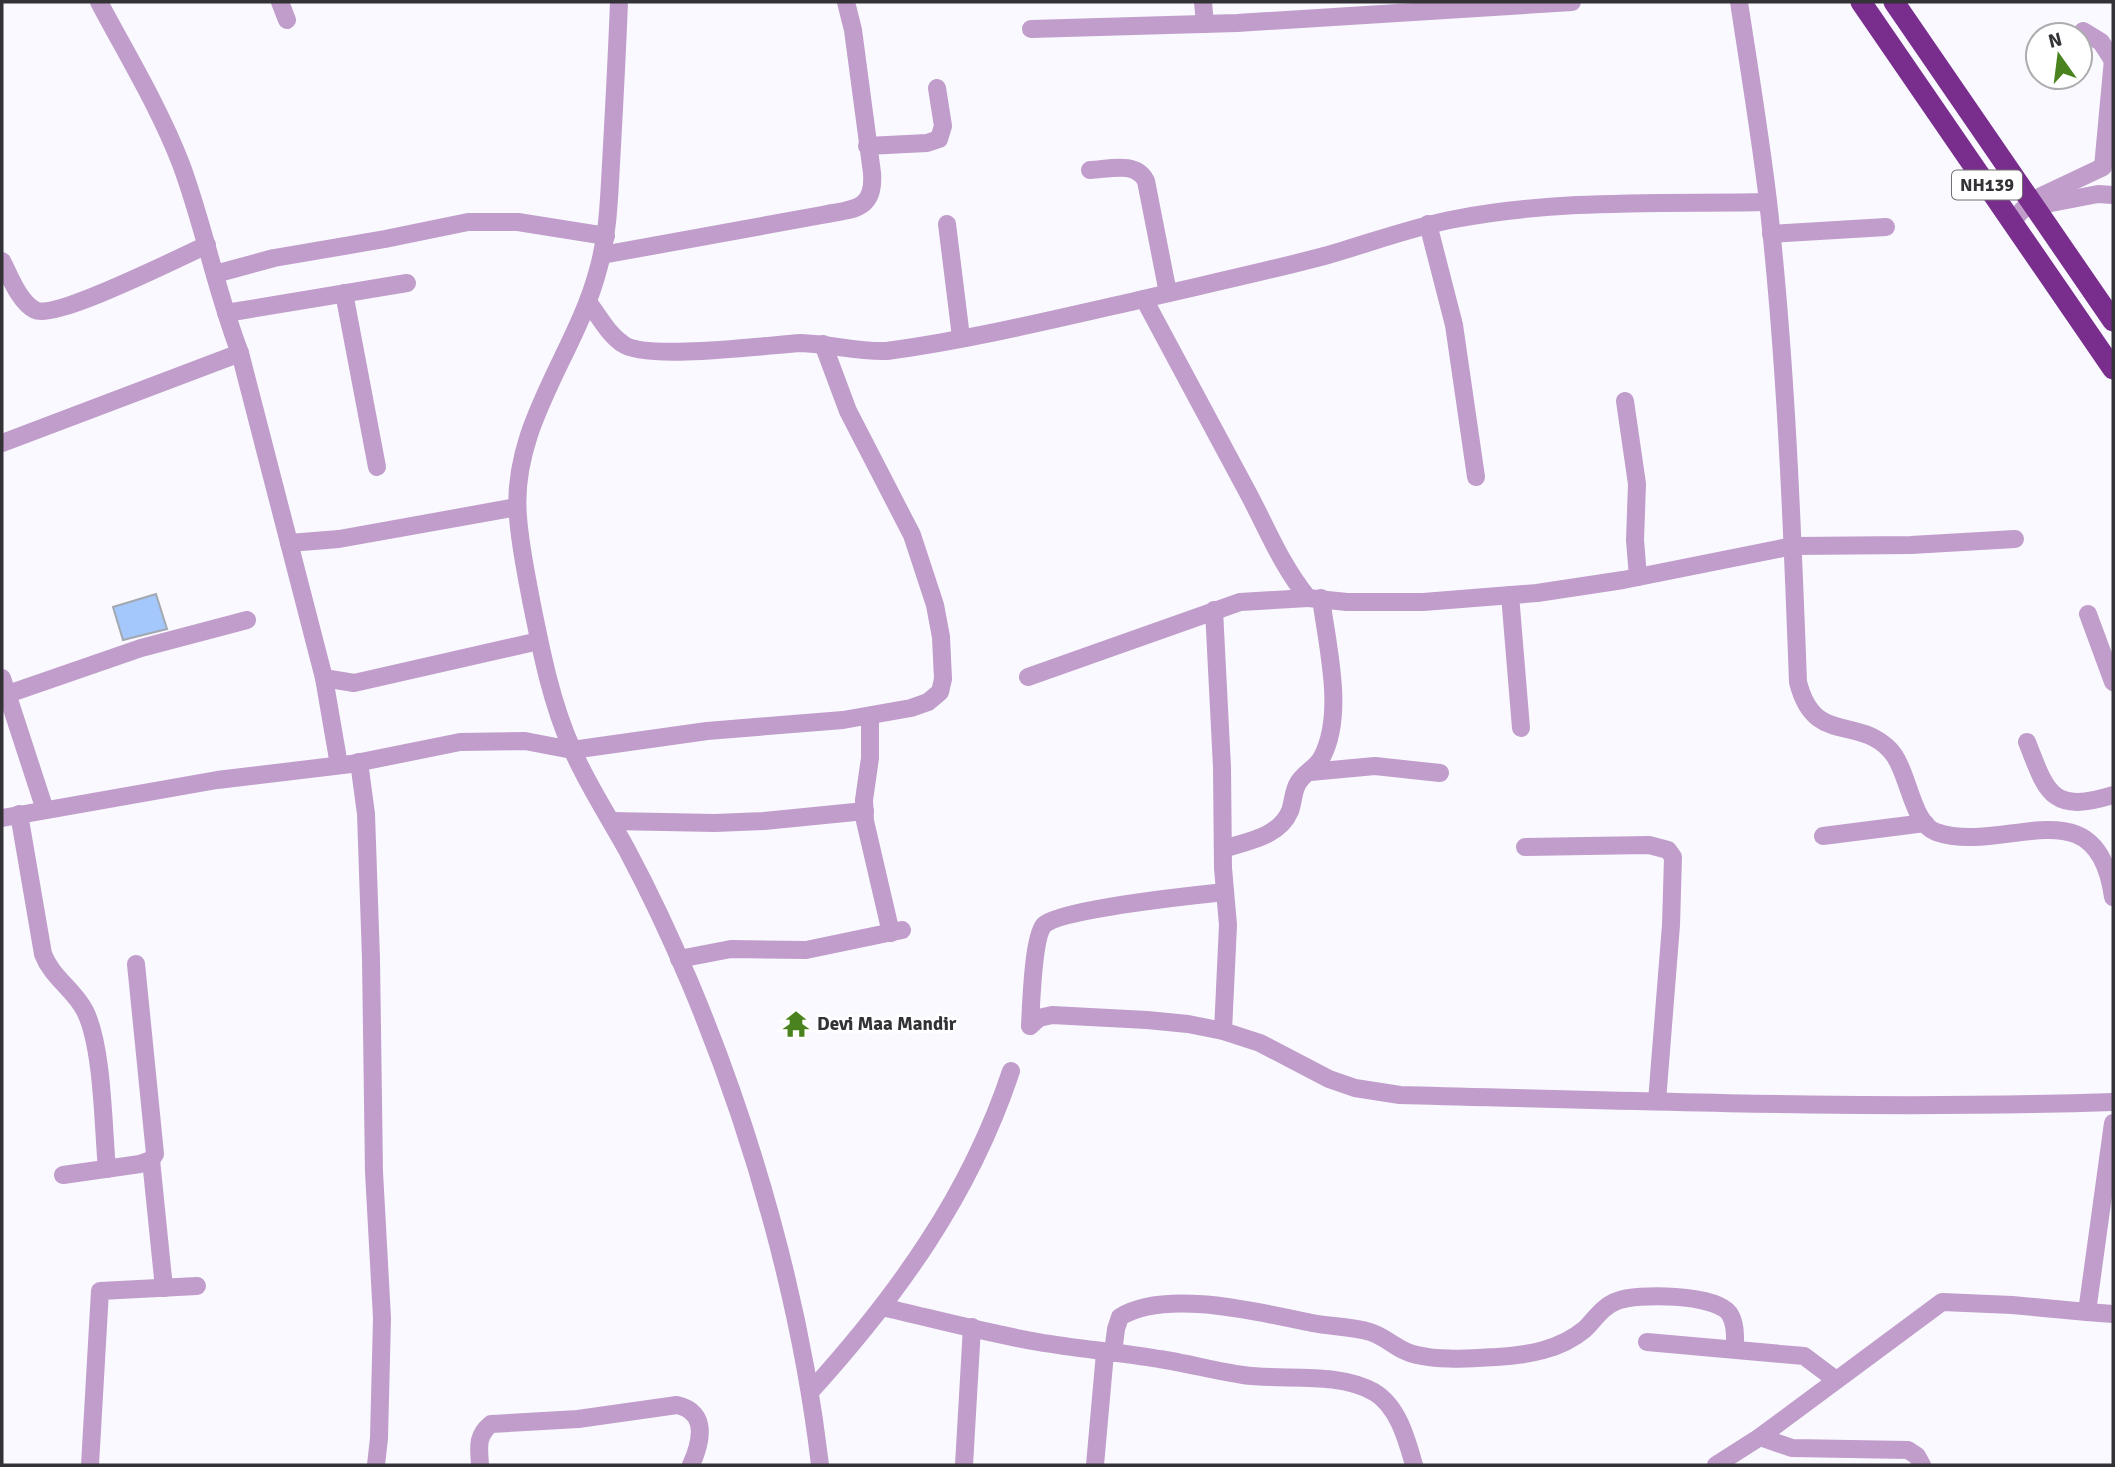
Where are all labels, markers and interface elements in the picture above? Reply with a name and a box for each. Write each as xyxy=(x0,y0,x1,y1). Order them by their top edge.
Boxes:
north arrow xyxy=(2024,21,2094,91)
text: N xyxy=(2046,27,2064,54)
road number: NH139 xyxy=(1952,170,2022,200)
temple icon: Devi Maa Mandir xyxy=(781,1009,811,1039)
place label: Devi Maa Mandir xyxy=(817,1012,957,1036)

